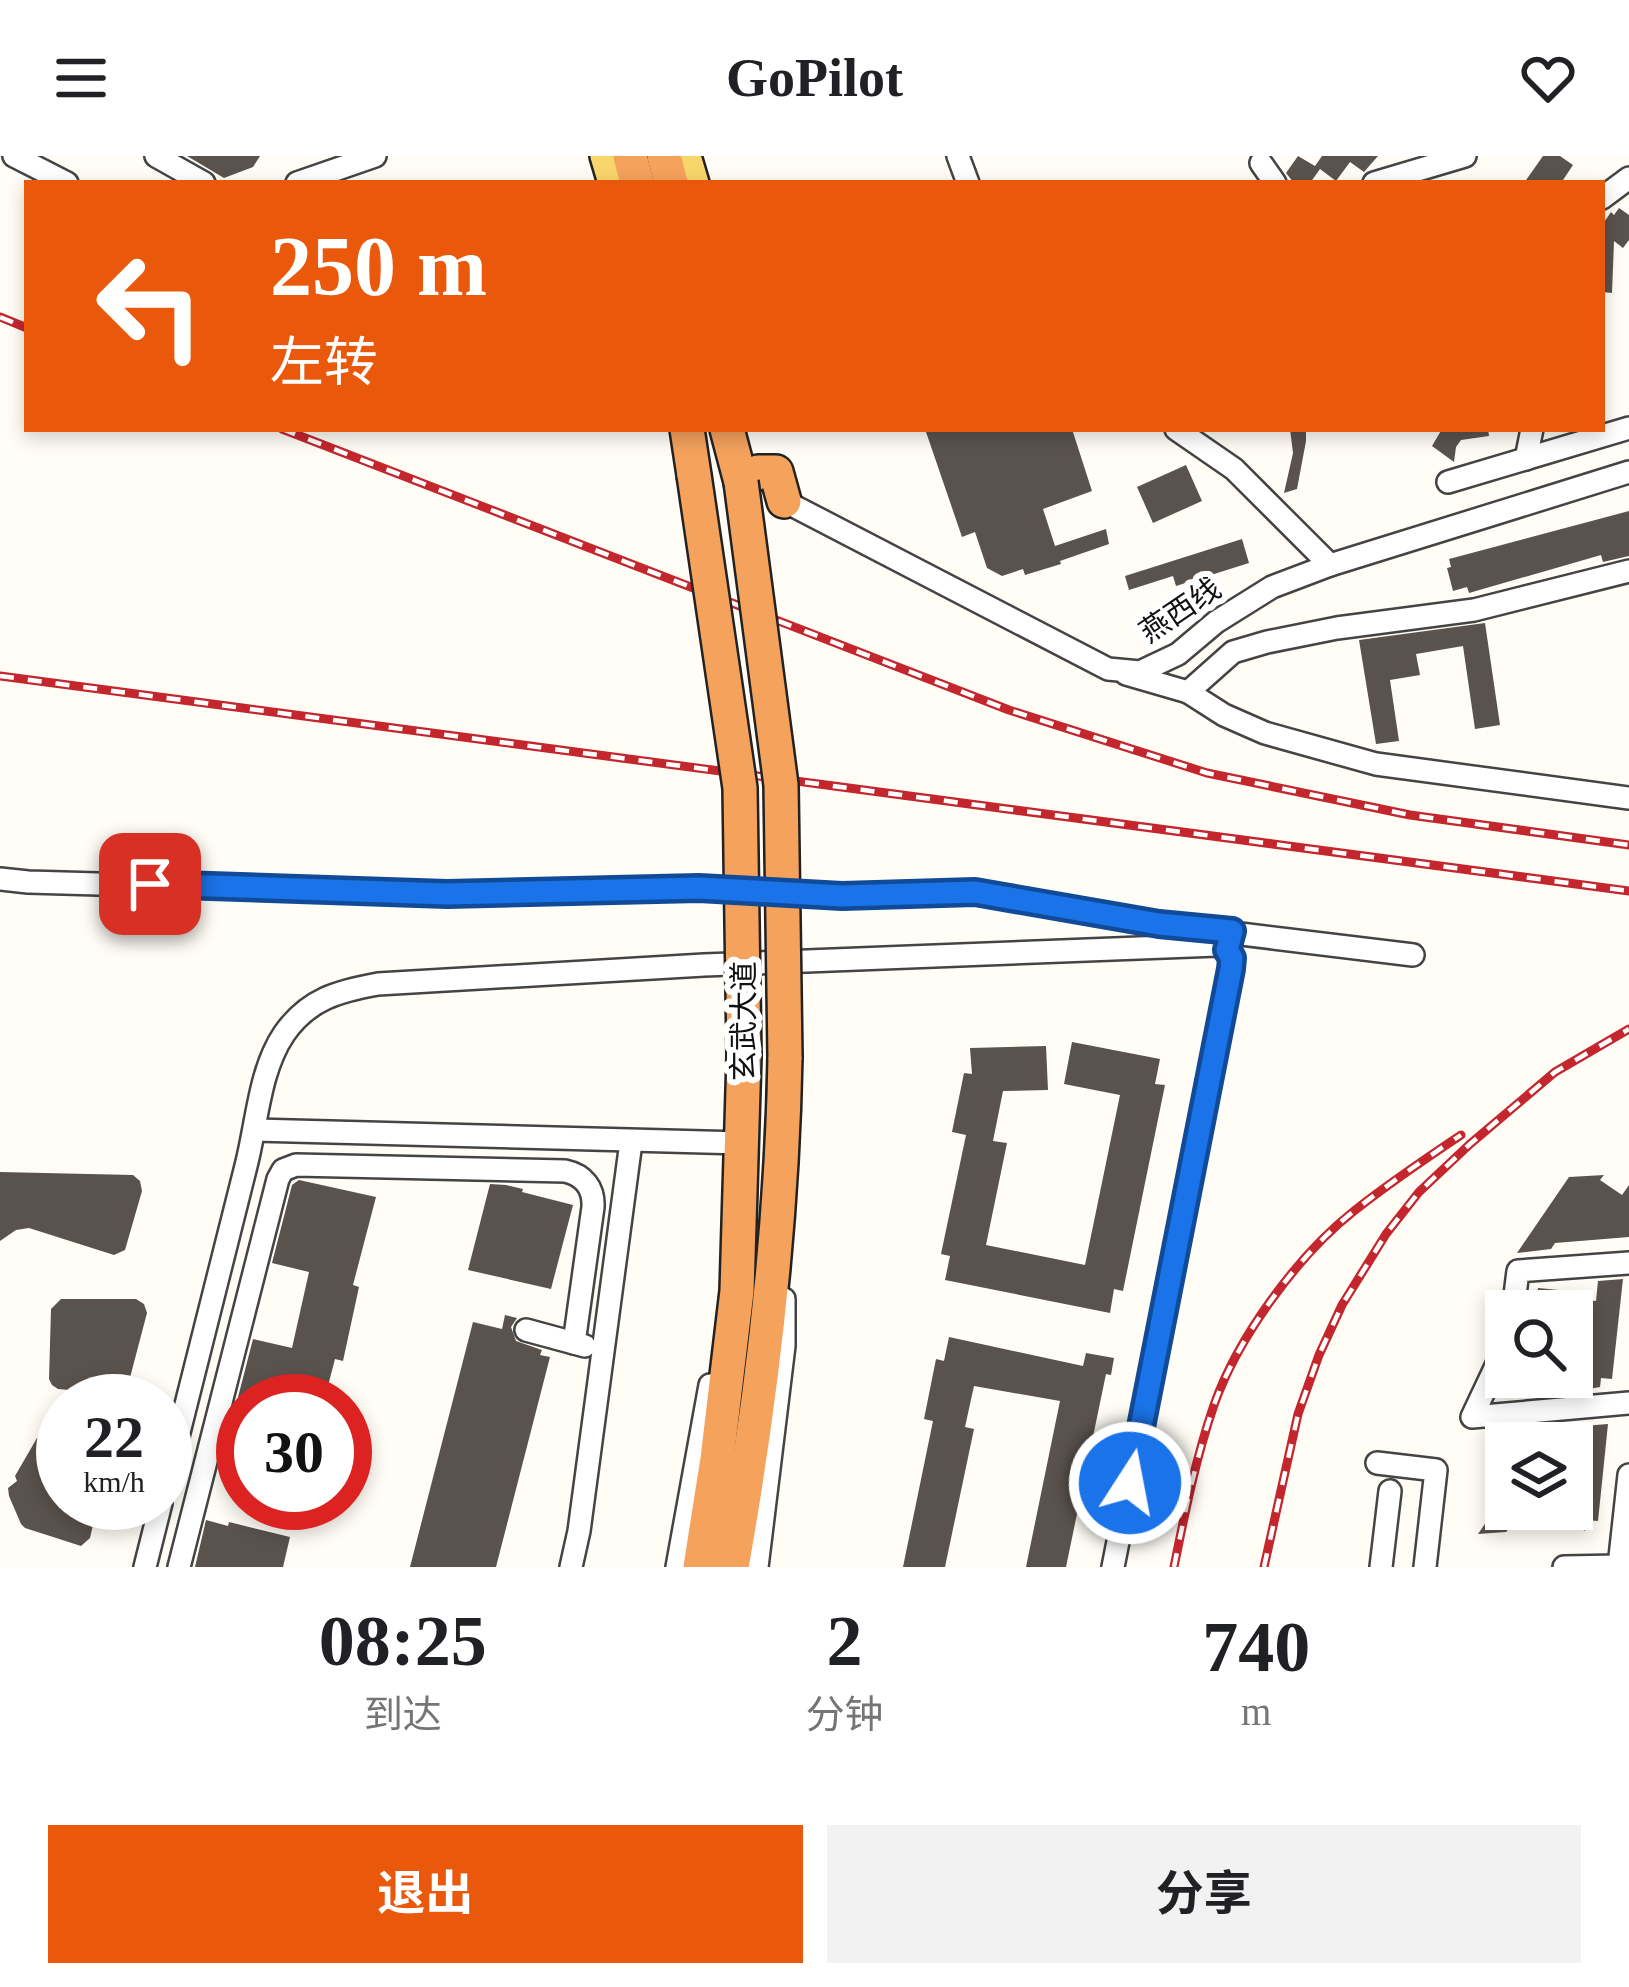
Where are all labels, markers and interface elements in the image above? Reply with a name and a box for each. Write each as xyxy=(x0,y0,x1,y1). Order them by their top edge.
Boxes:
icon: menu xyxy=(48,45,114,111)
icon: heart xyxy=(1515,45,1581,111)
text: GoPilot xyxy=(726,48,903,108)
text: 250 m xyxy=(270,220,487,313)
icon: left xyxy=(72,228,228,384)
text: 左转 xyxy=(270,333,378,393)
street label: 燕西线 xyxy=(1133,571,1227,649)
pin xyxy=(99,833,201,935)
icon: arrive xyxy=(117,851,183,917)
street label: 玄武大道 xyxy=(727,961,760,1081)
map controls xyxy=(1485,1290,1593,1530)
button: search xyxy=(1485,1290,1593,1398)
speed limit sign: 30 xyxy=(216,1374,372,1530)
text: 22 xyxy=(84,1404,144,1470)
position arrow xyxy=(1067,1420,1193,1546)
button: layers xyxy=(1485,1422,1593,1530)
text: km/h xyxy=(83,1465,145,1498)
text: 08:25 xyxy=(319,1601,487,1681)
text: 2 xyxy=(826,1601,862,1681)
text: 740 xyxy=(1202,1607,1310,1687)
text: m xyxy=(1241,1690,1271,1733)
text: 到达 xyxy=(364,1693,442,1736)
text: 分钟 xyxy=(805,1693,884,1736)
button: 退出 xyxy=(48,1825,803,1963)
button: 分享 xyxy=(827,1825,1581,1963)

